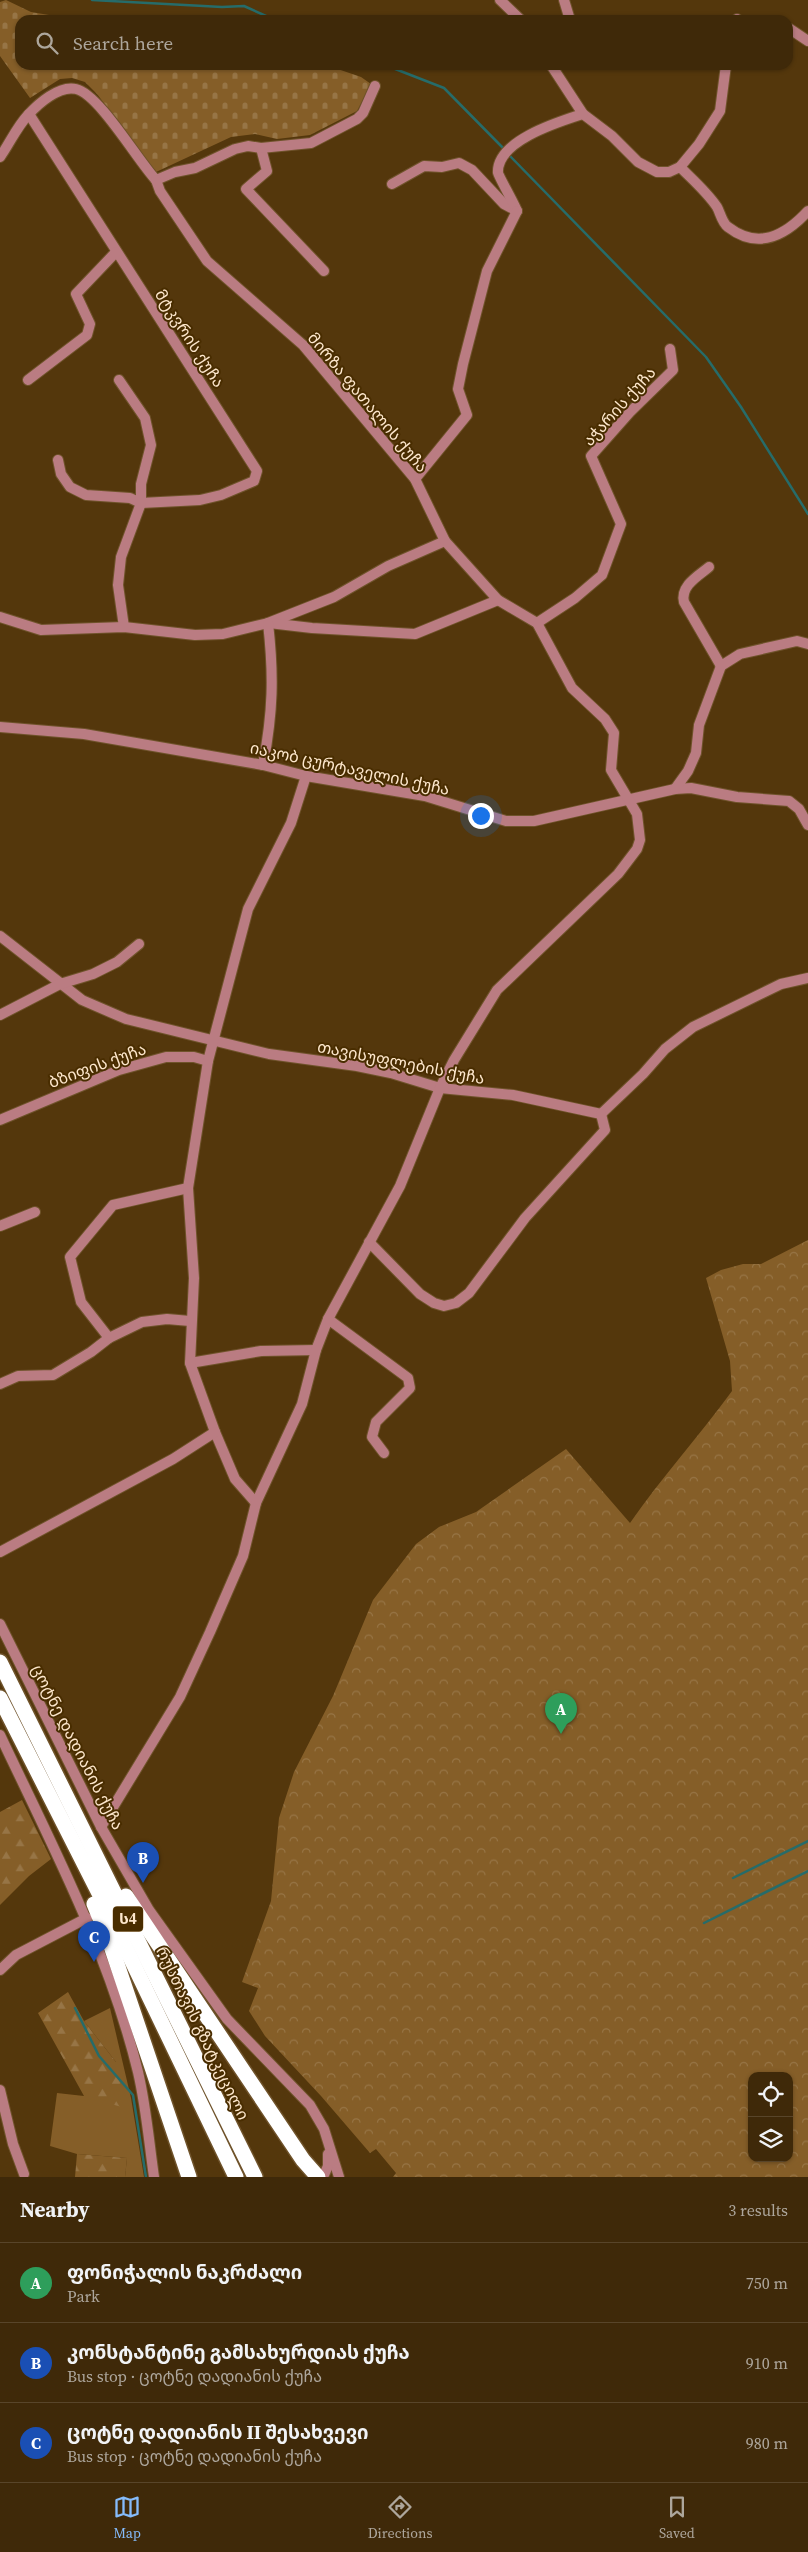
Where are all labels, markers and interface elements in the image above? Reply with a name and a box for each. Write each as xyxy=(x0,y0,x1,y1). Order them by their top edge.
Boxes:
search box xyxy=(15,15,793,70)
icon: search xyxy=(33,29,61,57)
text: Search here xyxy=(73,30,173,56)
street label: მტკვრის ქუჩა xyxy=(150,285,230,391)
street label: მირზა ფათალის ქუჩა xyxy=(303,327,433,477)
street label: აჭარის ქუჩა xyxy=(578,362,660,450)
street label: იაკობ ცურტაველის ქუჩა xyxy=(248,736,452,800)
your location xyxy=(468,803,494,829)
street label: თავისუფლების ქუჩა xyxy=(315,1035,487,1089)
street label: ბზიფის ქუჩა xyxy=(45,1037,149,1093)
street label: ცოტნე დადიანის ქუჩა xyxy=(27,1661,129,1833)
pin: A xyxy=(545,1693,577,1734)
pin: B xyxy=(127,1842,159,1883)
road number: ს4 xyxy=(113,1906,143,1932)
pin: C xyxy=(78,1921,110,1962)
street label: რუსთავის გზატკეცილი xyxy=(151,1942,255,2124)
map controls xyxy=(748,2072,793,2162)
button: locate xyxy=(748,2072,793,2117)
button: layers xyxy=(748,2117,793,2162)
text: Nearby xyxy=(20,2195,90,2224)
text: 3 results xyxy=(728,2199,788,2221)
text: ფონიჭალის ნაკრძალი xyxy=(67,2259,302,2285)
text: A xyxy=(31,2272,41,2294)
text: 750 m xyxy=(746,2272,788,2294)
text: Park xyxy=(67,2285,100,2307)
text: კონსტანტინე გამსახურდიას ქუჩა xyxy=(67,2339,410,2365)
text: B xyxy=(31,2352,41,2374)
text: 910 m xyxy=(746,2352,788,2374)
text: Bus stop · ცოტნე დადიანის ქუჩა xyxy=(67,2365,322,2387)
text: ცოტნე დადიანის II შესახვევი xyxy=(67,2419,369,2445)
text: C xyxy=(31,2432,41,2454)
text: 980 m xyxy=(746,2432,788,2454)
text: Bus stop · ცოტნე დადიანის ქუჩა xyxy=(67,2445,322,2467)
tab: Map xyxy=(113,2493,141,2543)
tab: Directions xyxy=(368,2493,432,2543)
tab: Saved xyxy=(659,2493,695,2543)

